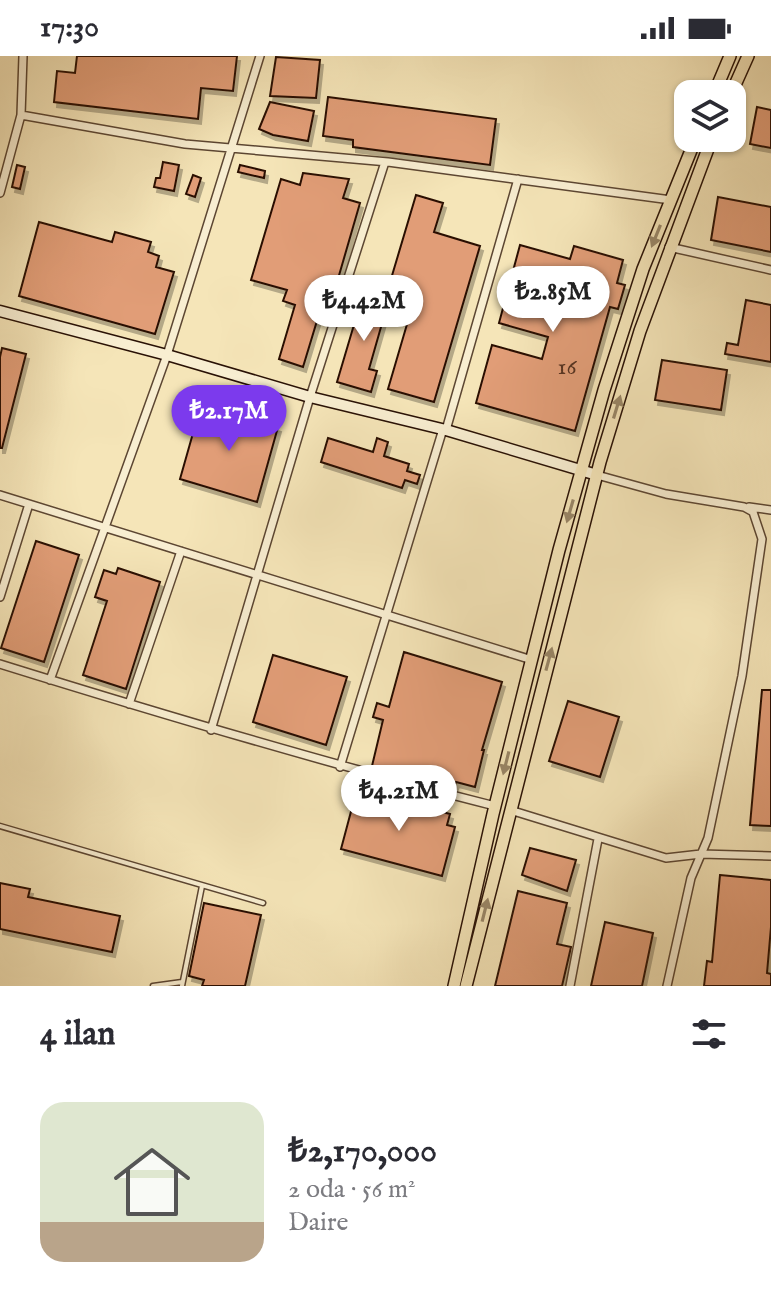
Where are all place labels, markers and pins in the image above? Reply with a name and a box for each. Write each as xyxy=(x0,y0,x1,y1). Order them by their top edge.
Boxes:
pin: ₺2.85M xyxy=(488,266,618,334)
pin: ₺4.42M xyxy=(299,275,429,343)
pin: ₺2.17M xyxy=(164,385,294,453)
pin: ₺4.21M xyxy=(334,765,464,833)

